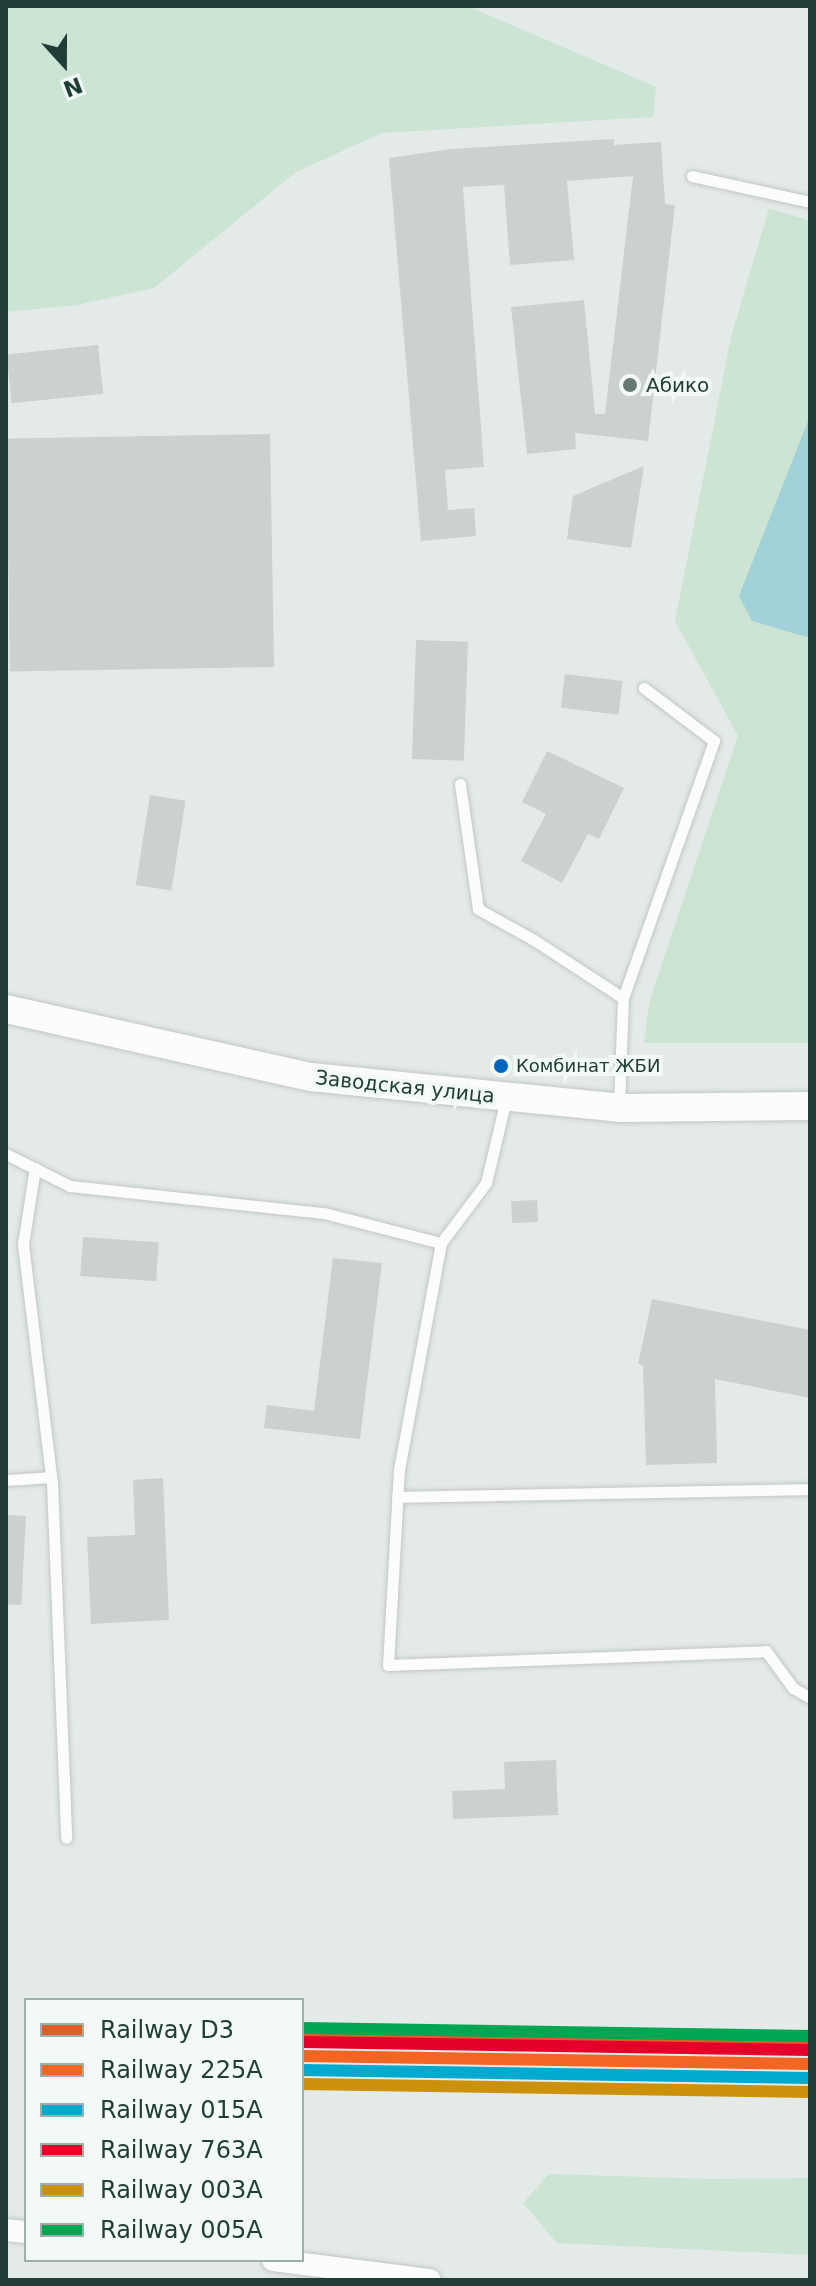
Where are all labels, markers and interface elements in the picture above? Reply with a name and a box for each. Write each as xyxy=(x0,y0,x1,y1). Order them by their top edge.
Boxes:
north arrow xyxy=(24,24,104,104)
text: N xyxy=(60,72,86,102)
place label: Абико xyxy=(646,373,709,397)
marker: Абико xyxy=(621,376,639,394)
place label: Комбинат ЖБИ xyxy=(516,1055,660,1077)
marker: Комбинат ЖБИ xyxy=(493,1058,509,1074)
street label: Заводская улица xyxy=(314,1066,496,1108)
legend xyxy=(24,1998,304,2262)
text: Railway D3 xyxy=(100,2016,234,2044)
text: Railway 225А xyxy=(100,2056,263,2084)
text: Railway 015А xyxy=(100,2096,263,2124)
text: Railway 763А xyxy=(100,2136,263,2164)
text: Railway 003А xyxy=(100,2176,263,2204)
text: Railway 005А xyxy=(100,2216,263,2244)

